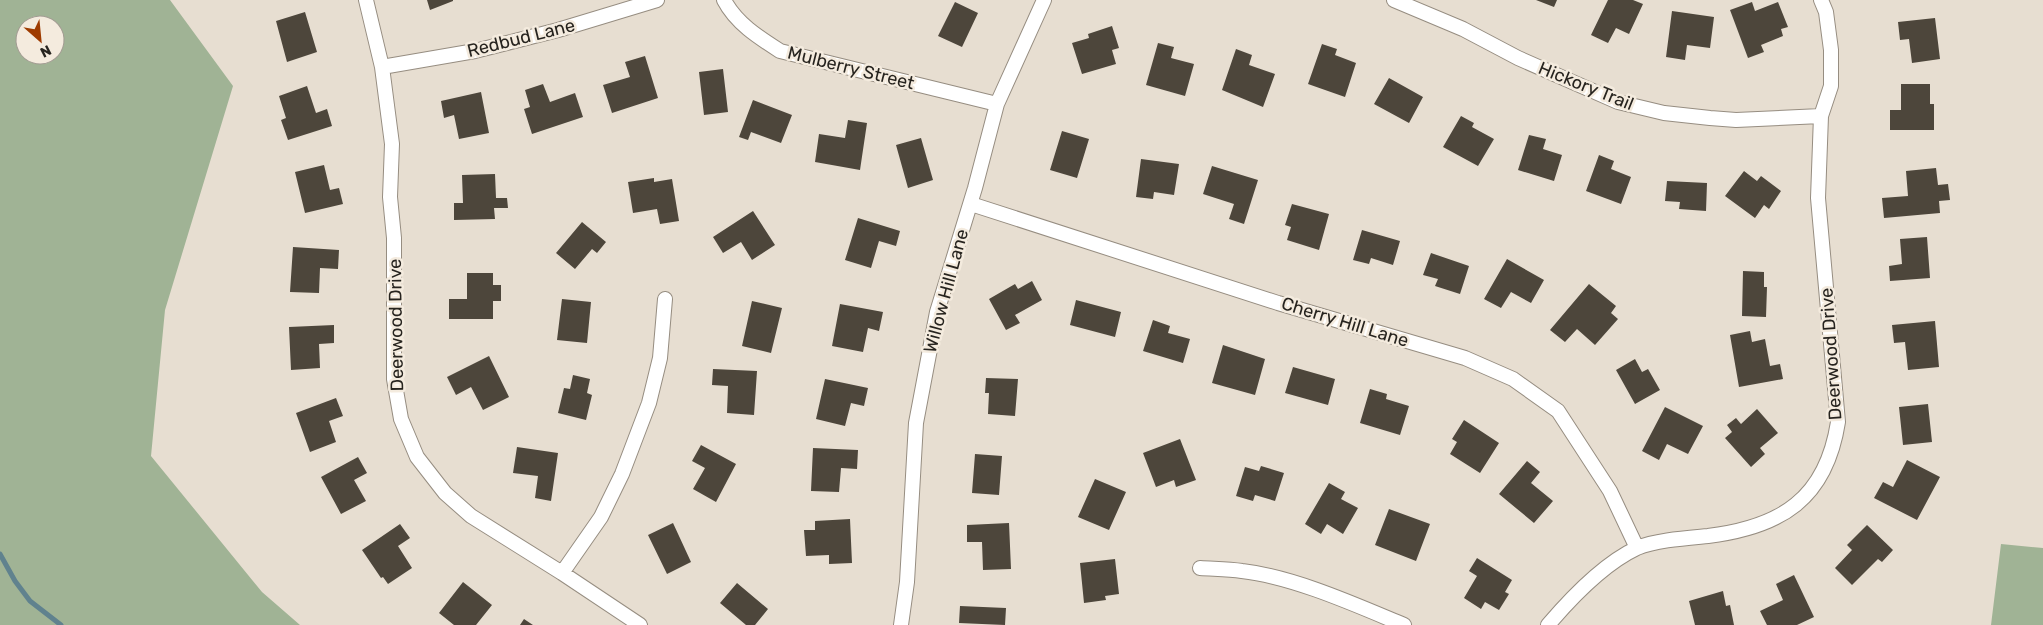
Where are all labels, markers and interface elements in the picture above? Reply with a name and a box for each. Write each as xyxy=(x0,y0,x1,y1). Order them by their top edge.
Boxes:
street label: Redbud Lane xyxy=(465,14,577,62)
north arrow xyxy=(15,15,65,65)
text: N xyxy=(37,41,54,61)
street label: Mulberry Street xyxy=(785,42,917,94)
street label: Hickory Trail xyxy=(1535,57,1637,115)
street label: Willow Hill Lane xyxy=(919,227,973,355)
street label: Deerwood Drive xyxy=(384,258,408,392)
street label: Deerwood Drive xyxy=(1815,287,1847,421)
street label: Cherry Hill Lane xyxy=(1279,292,1411,352)

